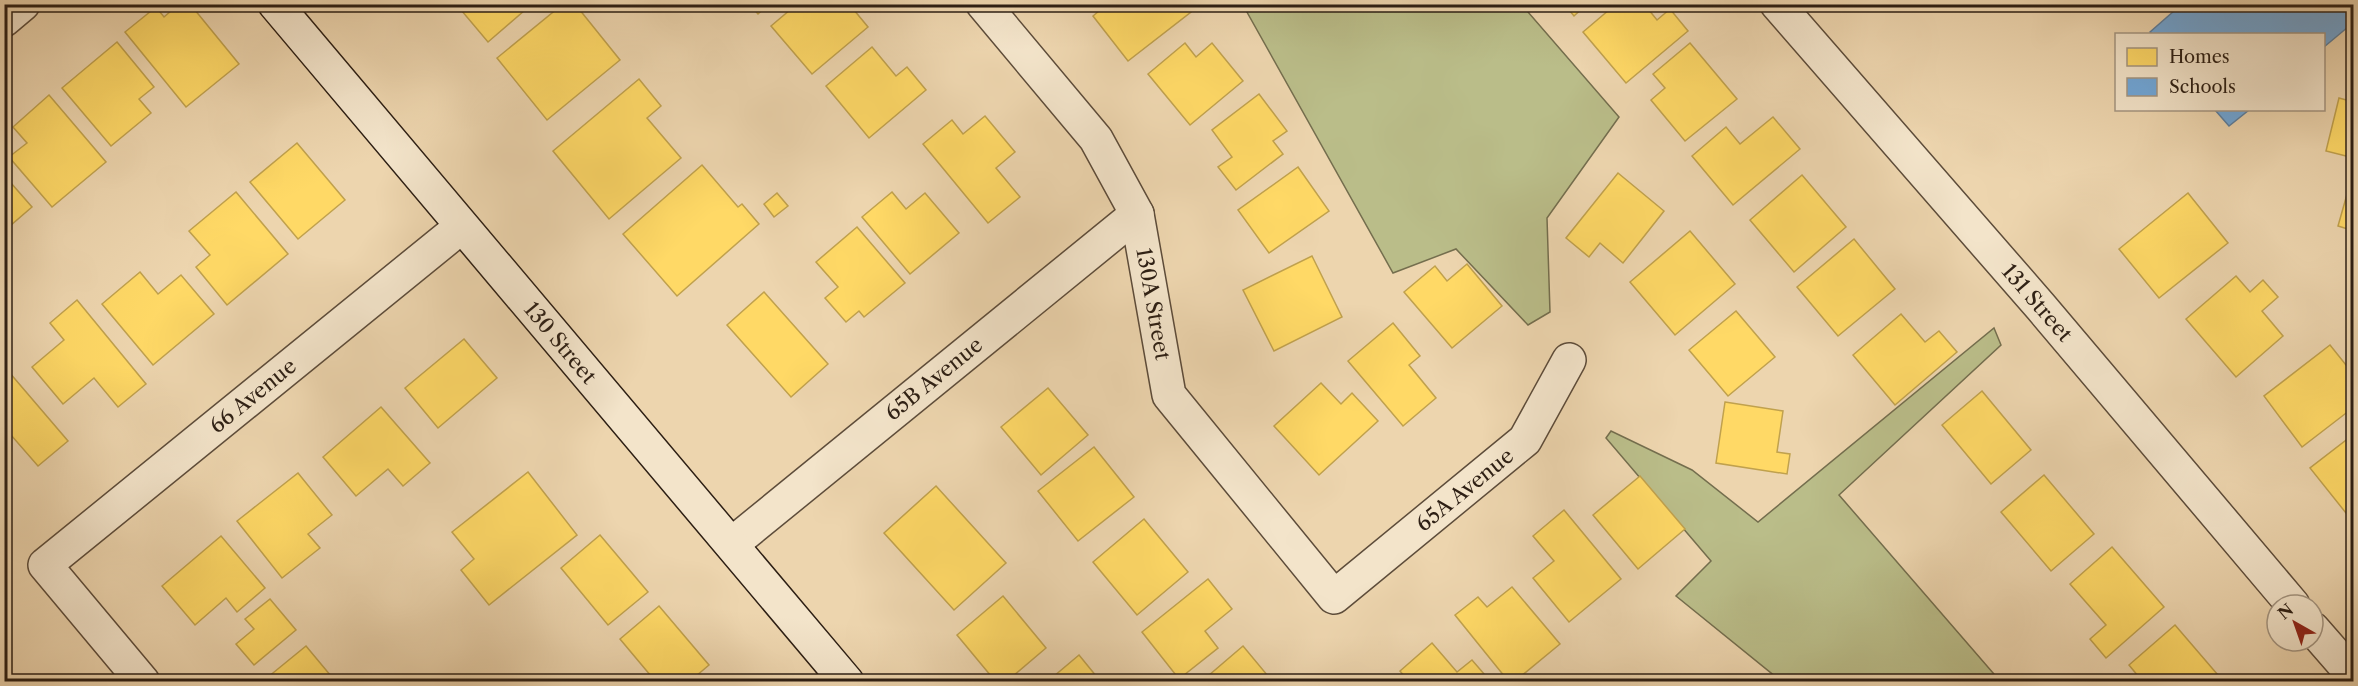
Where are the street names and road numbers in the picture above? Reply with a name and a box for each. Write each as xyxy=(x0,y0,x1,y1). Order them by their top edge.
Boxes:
street label: 130A Street xyxy=(1131,246,1176,362)
street label: 131 Street xyxy=(1997,259,2078,347)
street label: 130 Street xyxy=(519,297,602,389)
street label: 65B Avenue xyxy=(880,332,987,425)
street label: 66 Avenue xyxy=(204,353,301,438)
street label: 65A Avenue xyxy=(1411,443,1518,536)

